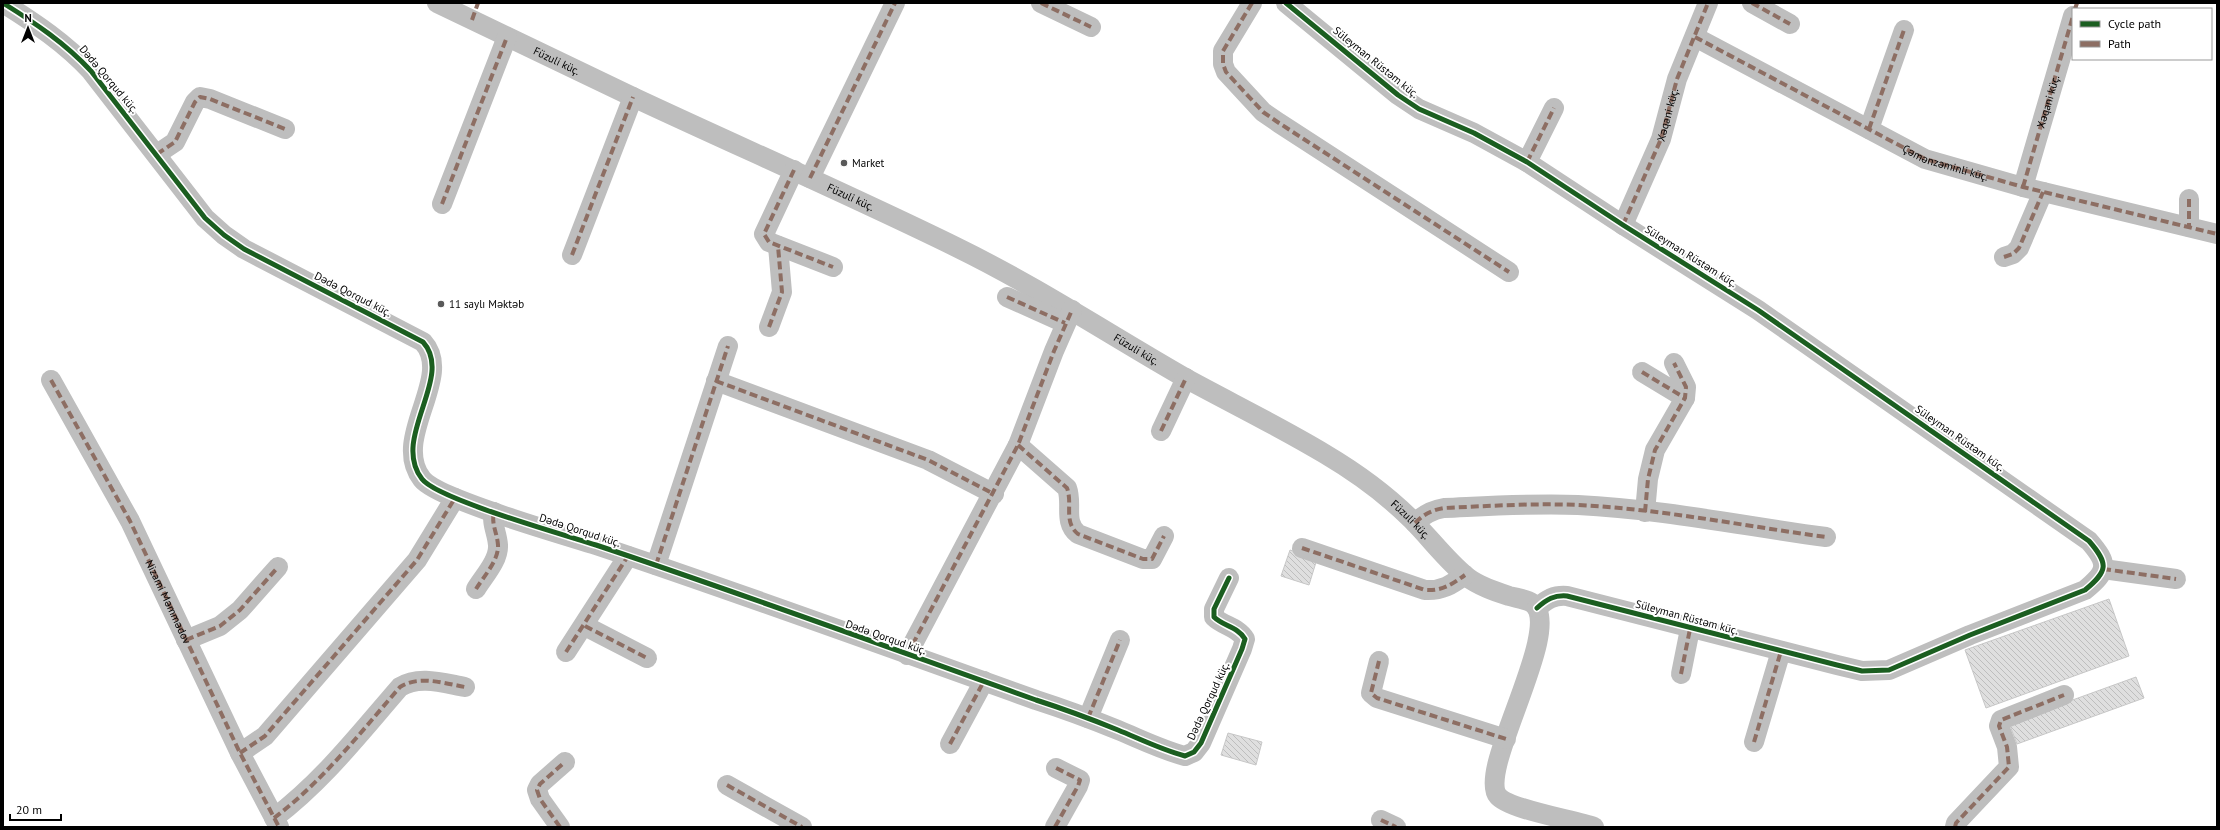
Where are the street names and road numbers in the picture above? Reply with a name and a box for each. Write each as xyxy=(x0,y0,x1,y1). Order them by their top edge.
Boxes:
street label: Süleyman Rüstəm küç. xyxy=(1330,23,1422,101)
street label: Dədə Qorqud küç. xyxy=(76,42,142,116)
street label: Füzuli küç. xyxy=(531,44,582,78)
street label: Xəqani küç. xyxy=(2034,73,2062,130)
street label: Xəqani küç. xyxy=(1654,87,1681,143)
street label: Çəmənzəminli küç. xyxy=(1900,141,1990,184)
street label: Füzuli küç. xyxy=(825,180,876,214)
street label: Süleyman Rüstəm küç. xyxy=(1642,222,1740,290)
street label: Dədə Qorqud küç. xyxy=(312,269,394,319)
street label: Füzuli küç. xyxy=(1111,330,1162,368)
street label: Süleyman Rüstəm küç. xyxy=(1913,402,2007,474)
street label: Füzuli küç. xyxy=(1388,497,1433,542)
street label: Dədə Qorqud küç. xyxy=(538,510,622,550)
street label: Nizami Məmmədov xyxy=(142,557,194,647)
street label: Süleyman Rüstəm küç. xyxy=(1634,597,1740,637)
street label: Dədə Qorqud küç. xyxy=(844,617,928,657)
street label: Dədə Qorqud küç. xyxy=(1184,660,1232,742)

